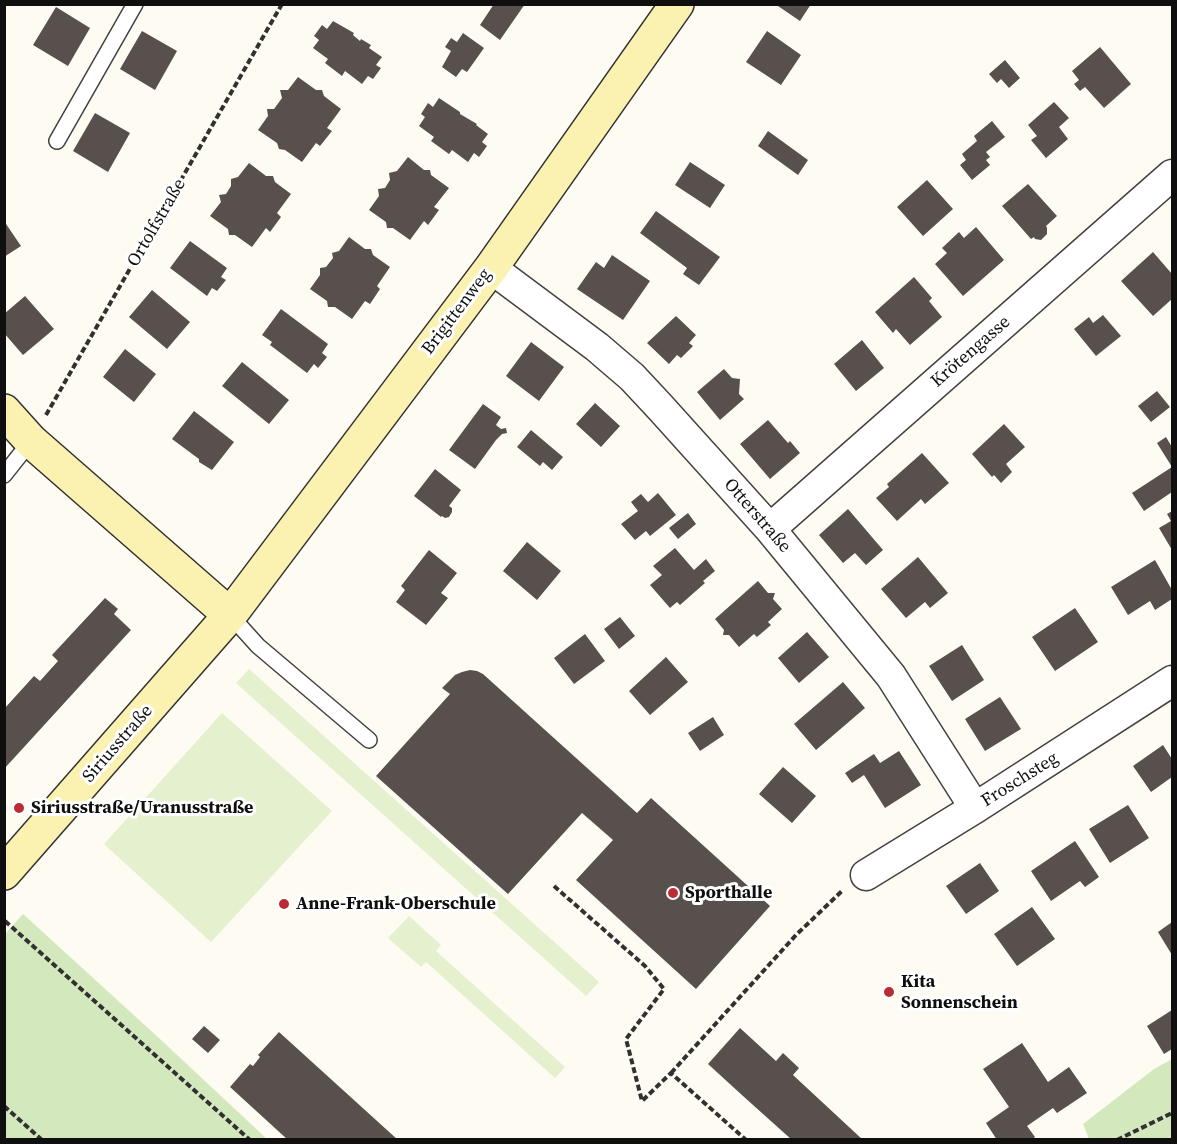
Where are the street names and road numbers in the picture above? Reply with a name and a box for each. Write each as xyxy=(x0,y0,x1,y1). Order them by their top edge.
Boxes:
street label: Ortolfstraße xyxy=(123,175,191,271)
street label: Brigittenweg xyxy=(418,265,496,359)
street label: Krötengasse xyxy=(927,312,1015,392)
street label: Otterstraße xyxy=(719,474,795,558)
street label: Siriusstraße xyxy=(78,701,158,787)
street label: Froschsteg xyxy=(977,748,1063,812)

